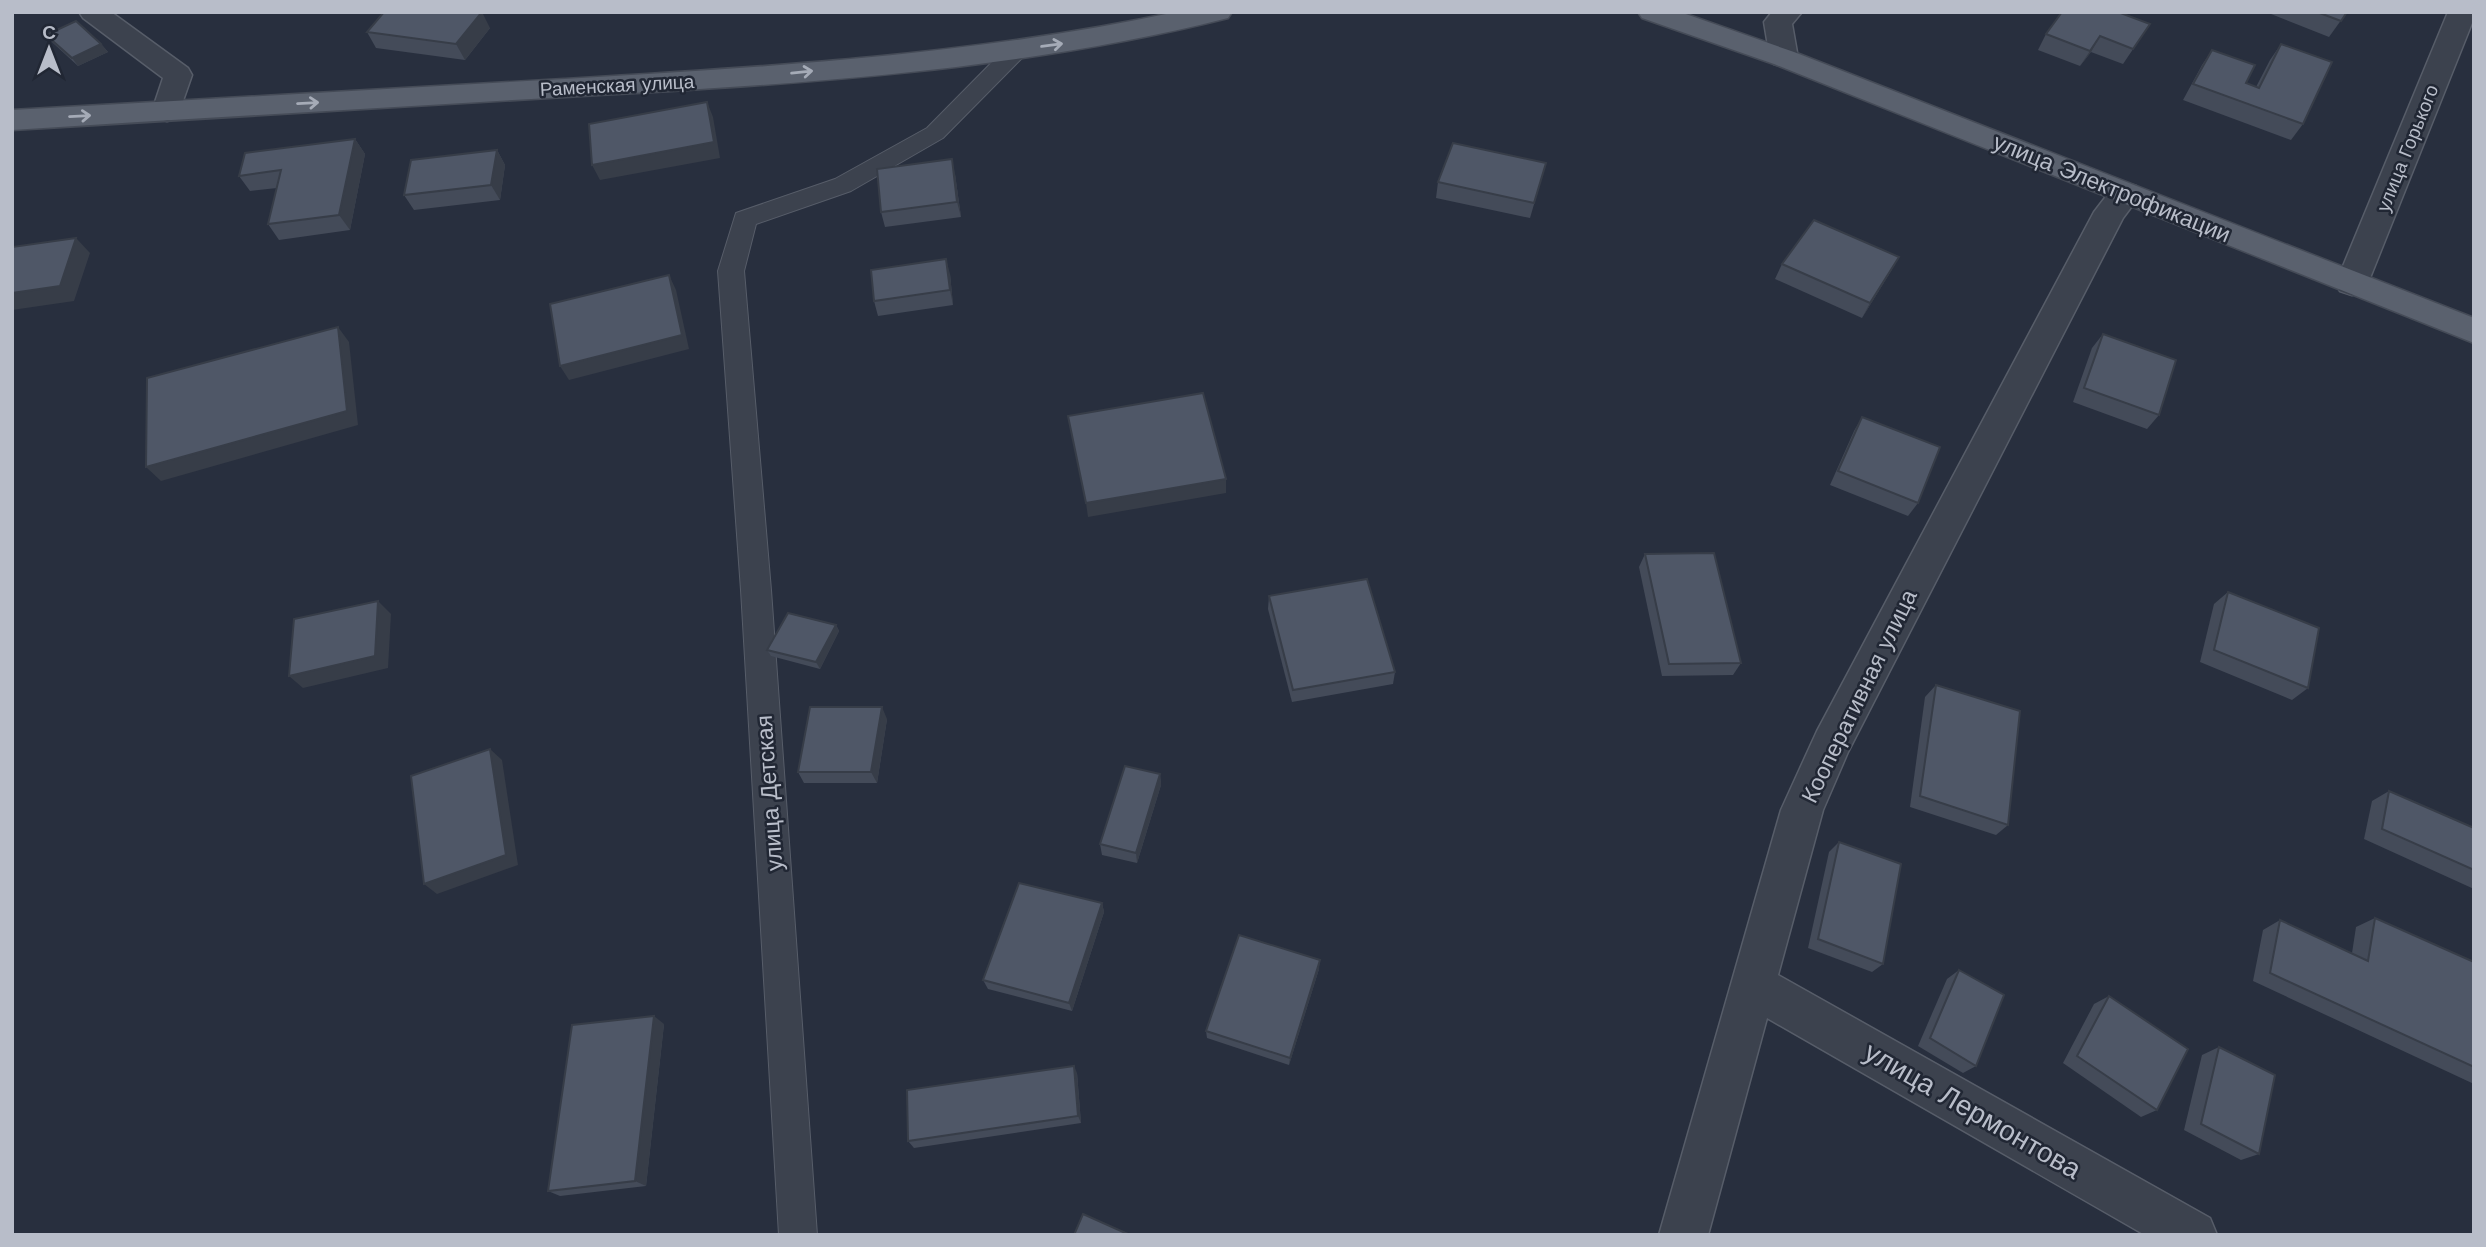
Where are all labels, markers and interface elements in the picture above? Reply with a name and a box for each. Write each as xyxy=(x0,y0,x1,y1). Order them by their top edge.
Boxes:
north arrow xyxy=(14,14,84,84)
text: С xyxy=(42,21,56,44)
one-way arrow xyxy=(1040,39,1063,52)
one-way arrow xyxy=(790,65,812,78)
street label: Раменская улица xyxy=(539,70,695,101)
street label: улица Горького xyxy=(2372,81,2443,215)
one-way arrow xyxy=(296,96,318,109)
one-way arrow xyxy=(69,109,91,122)
street label: улица Электрофикации xyxy=(1989,128,2234,248)
street label: Кооперативная улица xyxy=(1796,585,1923,807)
street label: улица Детская xyxy=(751,714,788,872)
street label: улица Лермонтова xyxy=(1859,1035,2087,1186)

